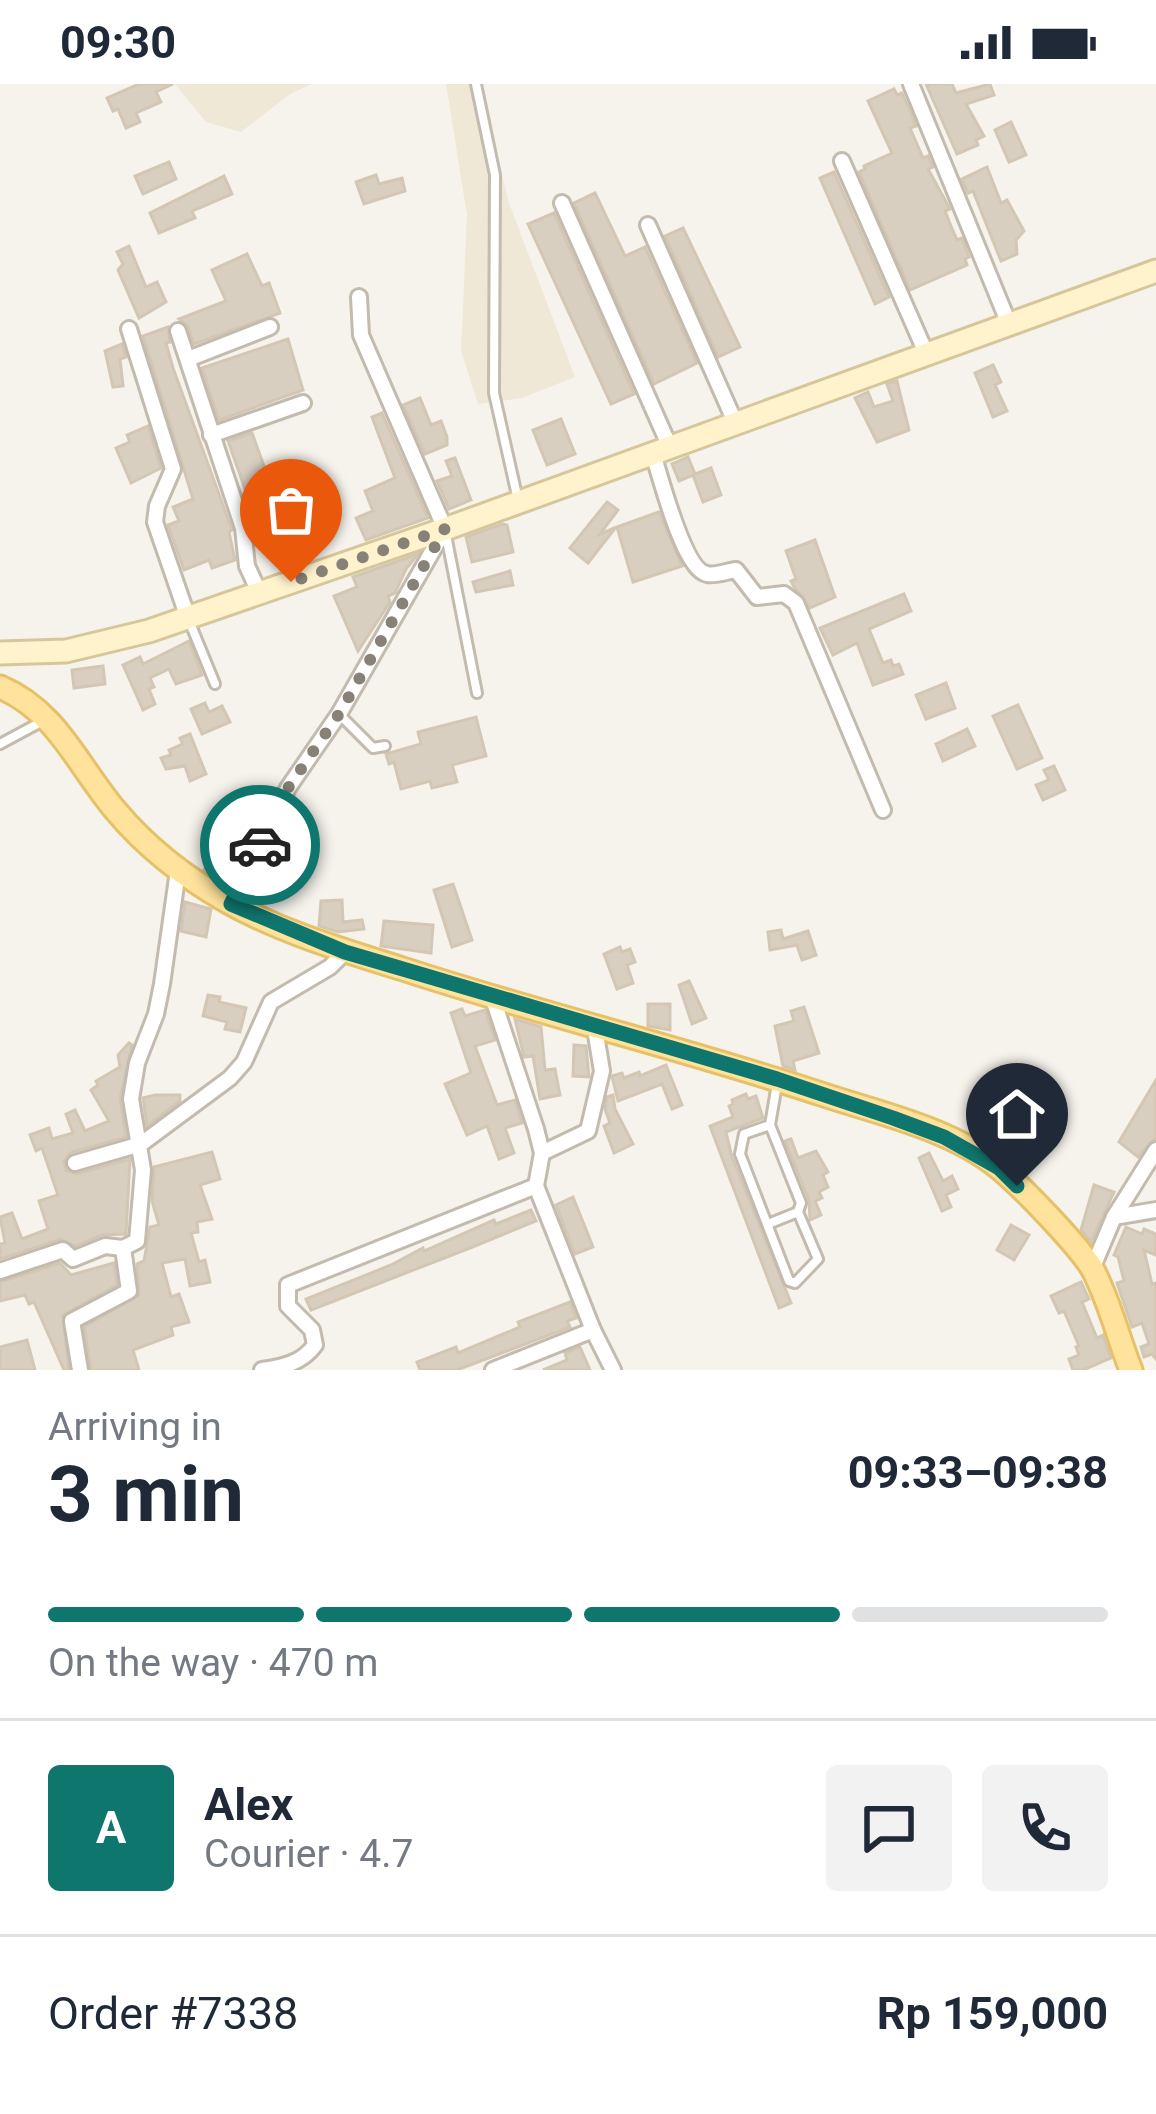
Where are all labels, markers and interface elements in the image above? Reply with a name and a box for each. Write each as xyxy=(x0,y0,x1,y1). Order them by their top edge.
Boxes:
text: 09:30 xyxy=(60,16,176,69)
pin xyxy=(240,459,342,582)
icon: bag xyxy=(258,477,324,543)
courier xyxy=(200,785,320,905)
icon: car xyxy=(227,812,293,878)
pin xyxy=(966,1063,1068,1186)
icon: home xyxy=(984,1081,1050,1147)
text: Arriving in xyxy=(48,1404,222,1450)
text: 09:33–09:38 xyxy=(848,1446,1108,1499)
text: 3 min xyxy=(48,1449,244,1540)
text: On the way · 470 m xyxy=(48,1640,379,1686)
button: chat xyxy=(826,1765,952,1891)
button: phone xyxy=(982,1765,1108,1891)
text: Alex xyxy=(204,1778,293,1831)
text: A xyxy=(96,1801,126,1854)
text: Courier · 4.7 xyxy=(204,1831,413,1877)
text: Order #7338 xyxy=(48,1987,298,2040)
text: Rp 159,000 xyxy=(877,1987,1108,2040)

